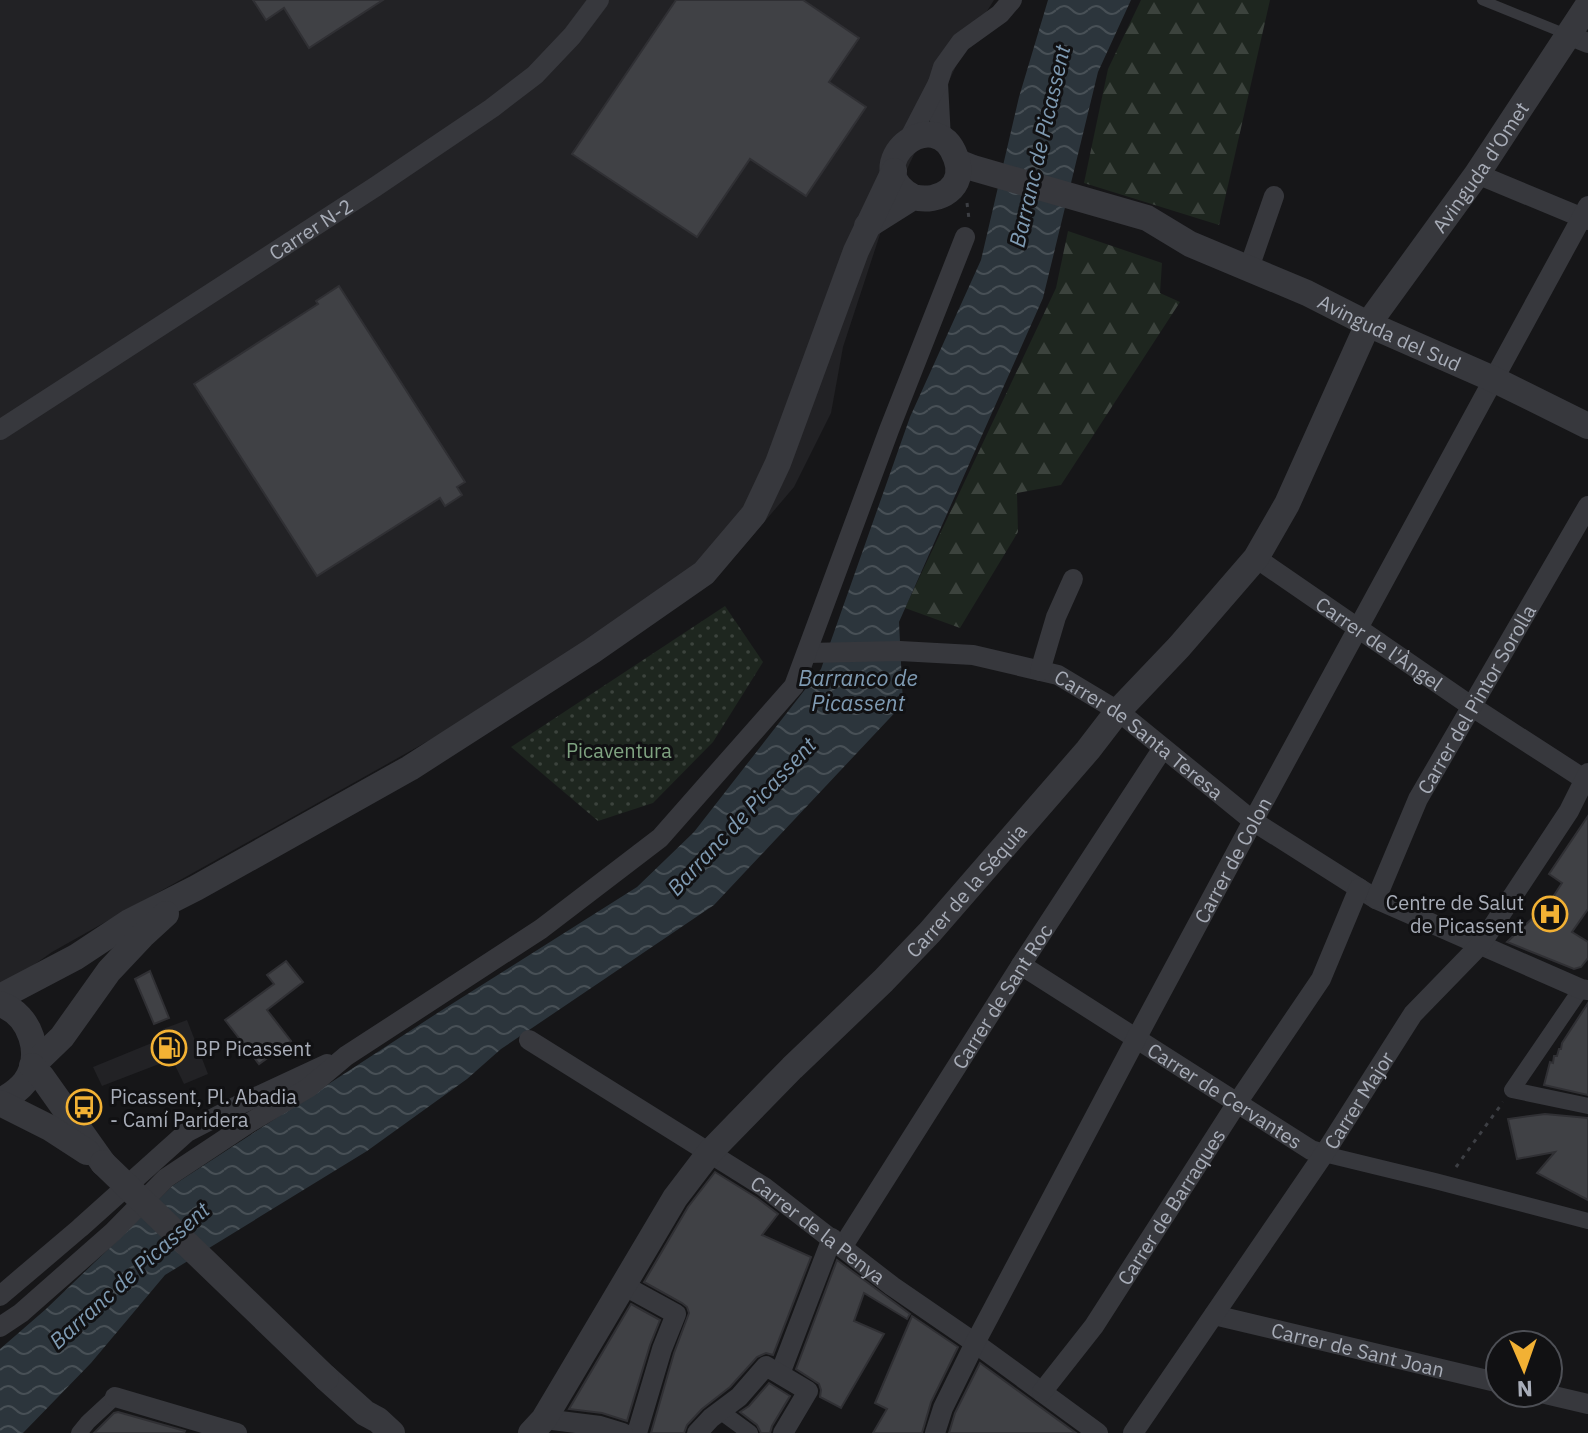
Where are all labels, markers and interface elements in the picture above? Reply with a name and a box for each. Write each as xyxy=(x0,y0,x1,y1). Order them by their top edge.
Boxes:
water label: Barranc de Picassent xyxy=(1002,41,1077,250)
street label: Avinguda d'Omet xyxy=(1425,96,1535,238)
street label: Carrer N-2 xyxy=(263,192,358,266)
street label: Avinguda del Sud xyxy=(1314,287,1466,377)
street label: Carrer de l'Àngel xyxy=(1311,590,1448,696)
street label: Carrer del Pintor Sorolla xyxy=(1410,599,1542,799)
water label: Barranco de Picassent xyxy=(798,663,918,717)
street label: Carrer de Santa Teresa xyxy=(1050,663,1230,805)
water label: Barranc de Picassent xyxy=(660,730,823,901)
park label: Picaventura xyxy=(566,737,672,764)
street label: Carrer de Colon xyxy=(1187,792,1277,928)
street label: Carrer de la Séquia xyxy=(899,817,1032,963)
place label: Centre de Salut de Picassent xyxy=(1386,889,1524,939)
hospital icon: Centre de Salut de Picassent xyxy=(1531,895,1569,933)
street label: Carrer de Sant Roc xyxy=(945,918,1058,1074)
fuel station icon: BP Picassent xyxy=(150,1029,188,1067)
place label: BP Picassent xyxy=(195,1035,311,1062)
street label: Carrer de Cervantes xyxy=(1143,1036,1308,1155)
street label: Carrer Major xyxy=(1317,1046,1400,1154)
place label: Picassent, Pl. Abadia - Camí Paridera xyxy=(110,1083,297,1133)
bus stop icon: Picassent, Pl. Abadia - Camí Paridera xyxy=(65,1088,103,1126)
street label: Carrer de Barraques xyxy=(1110,1123,1231,1290)
street label: Carrer de la Penya xyxy=(746,1169,892,1290)
water label: Barranc de Picassent xyxy=(43,1195,216,1355)
street label: Carrer de Sant Joan xyxy=(1269,1316,1447,1383)
north arrow xyxy=(1484,1329,1564,1409)
text: N xyxy=(1516,1375,1533,1404)

